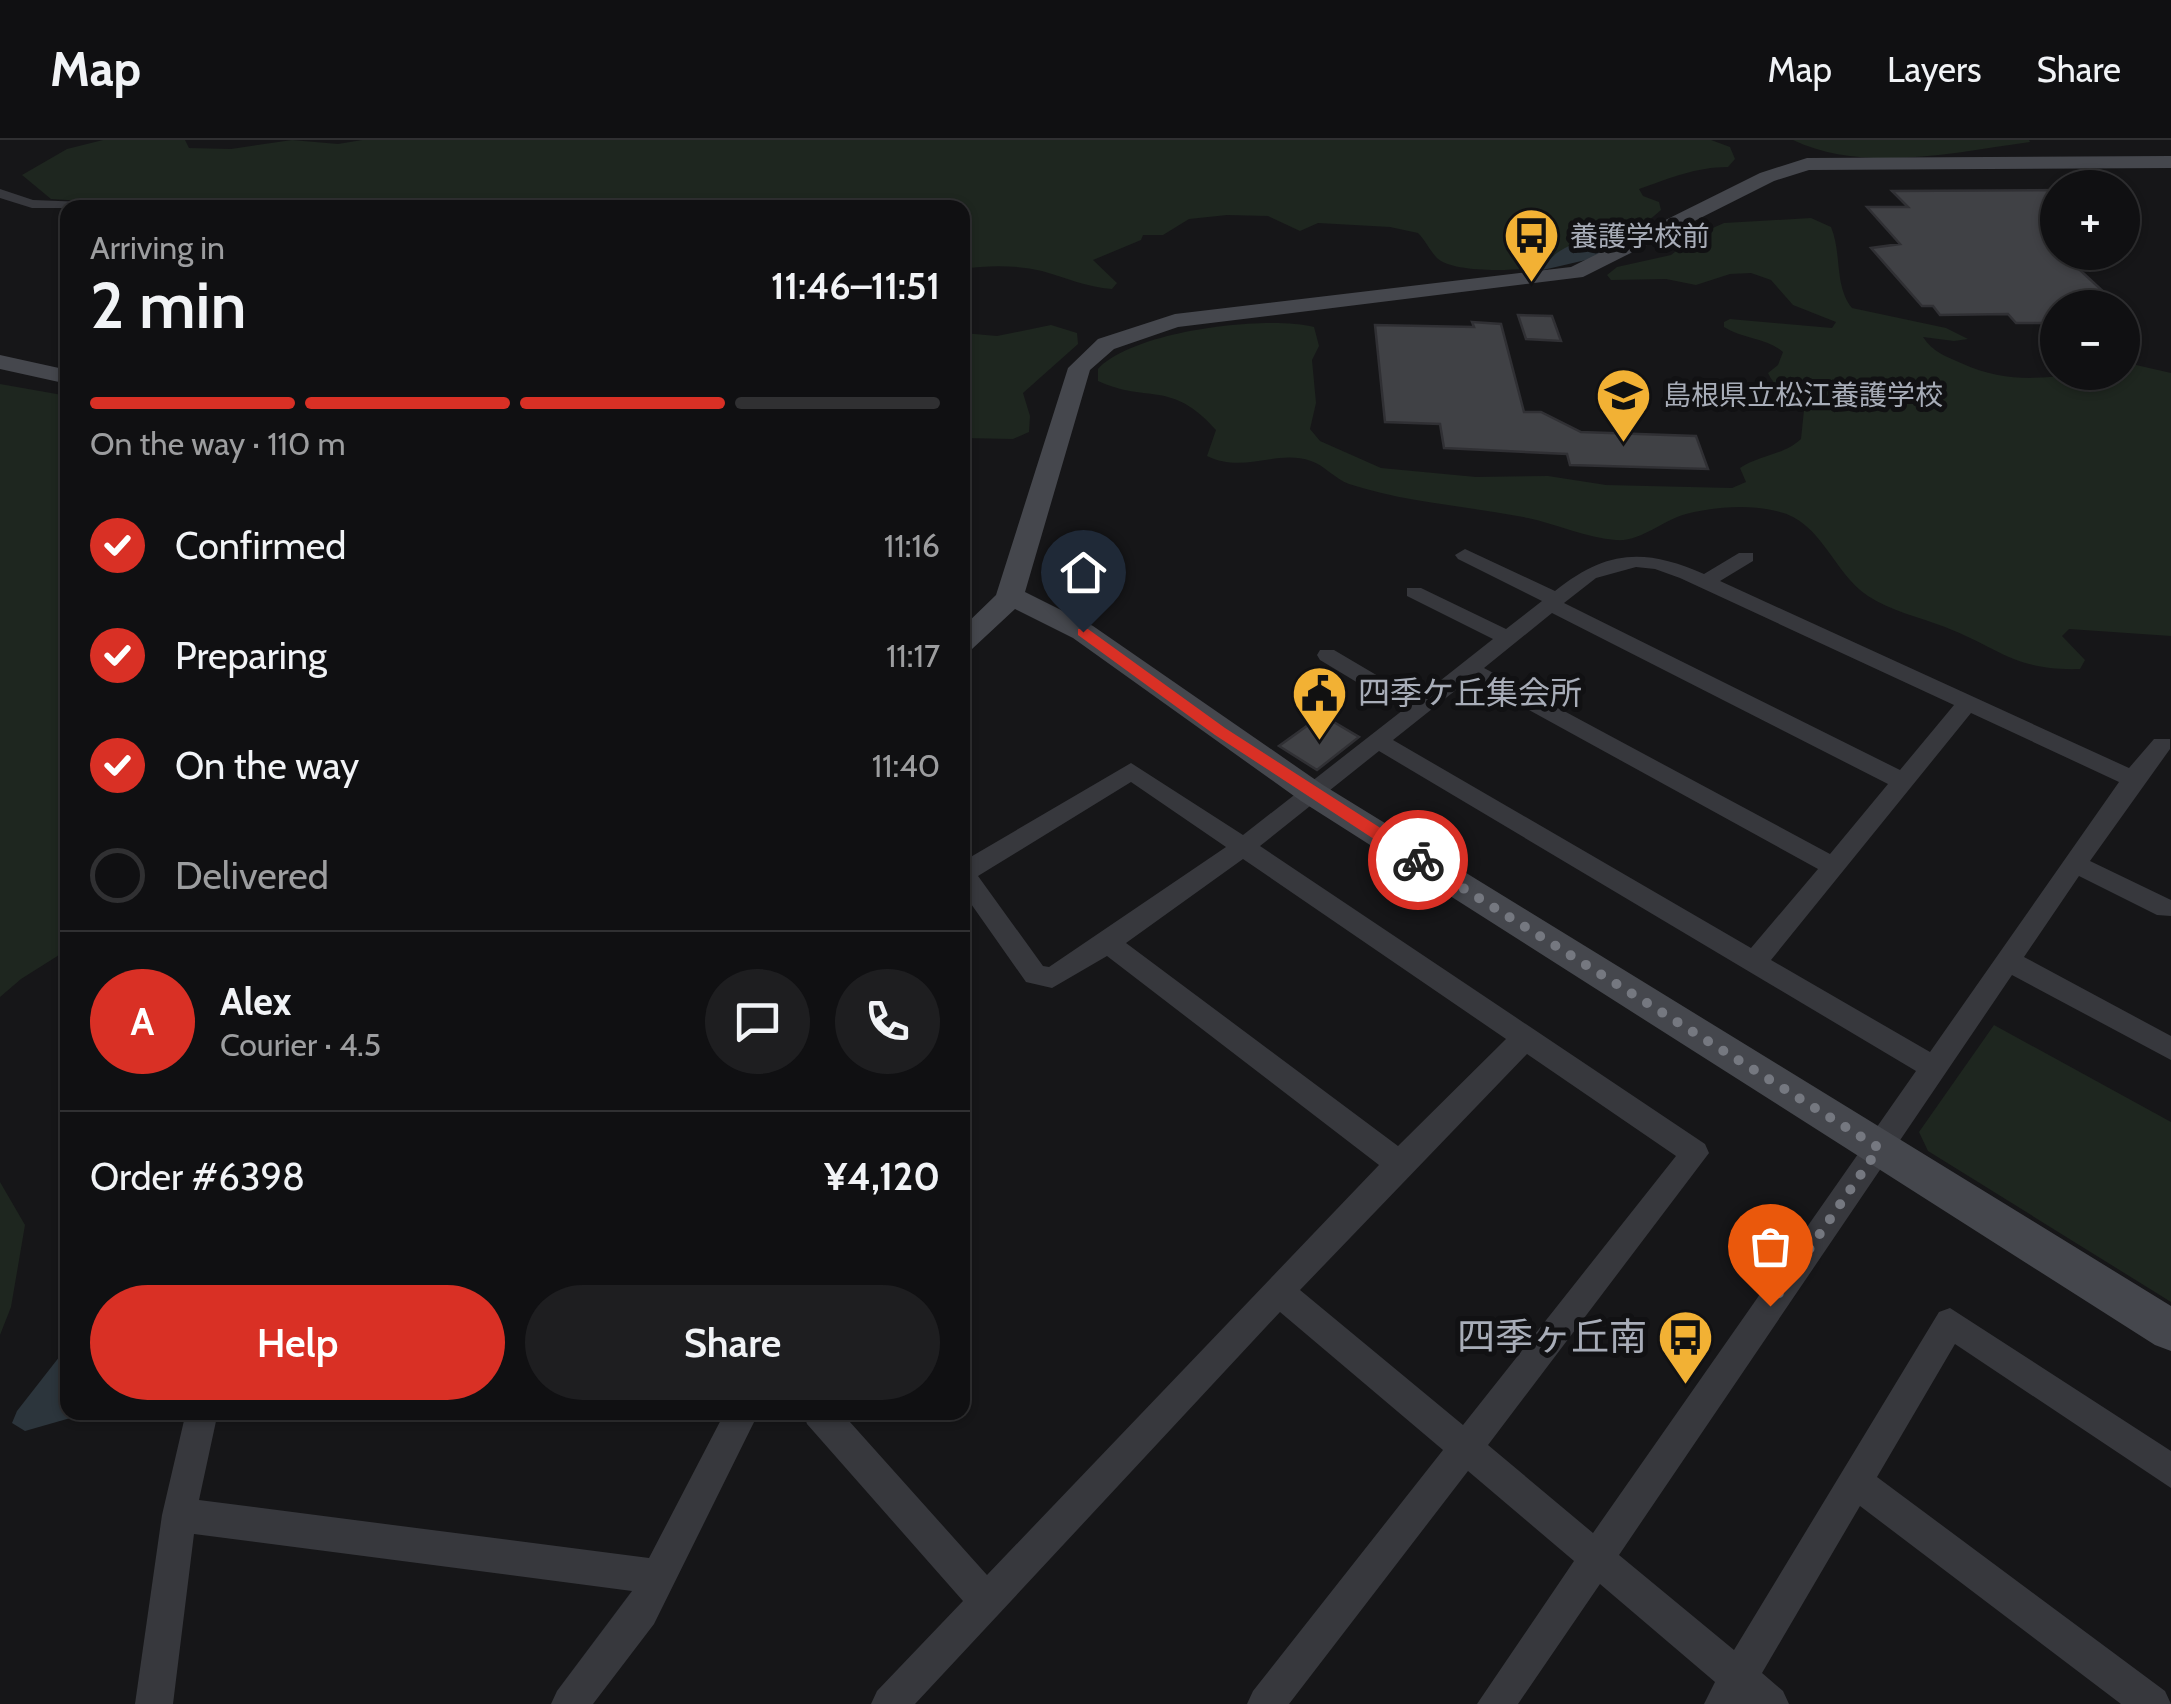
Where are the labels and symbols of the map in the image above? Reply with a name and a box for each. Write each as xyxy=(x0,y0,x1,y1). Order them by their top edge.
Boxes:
bus stop icon: 養護学校前 xyxy=(1501,206,1561,285)
place label: 養護学校前 xyxy=(1570,219,1710,253)
school or university icon: 島根県立松江養護学校 xyxy=(1594,365,1654,444)
place label: 島根県立松江養護学校 xyxy=(1663,378,1943,412)
pin xyxy=(1041,530,1126,633)
public building icon: 四季ケ丘集会所 xyxy=(1289,663,1349,742)
place label: 四季ケ丘集会所 xyxy=(1358,673,1582,712)
courier xyxy=(1368,810,1468,910)
pin xyxy=(1728,1204,1813,1307)
bus stop icon: 四季ヶ丘南 xyxy=(1656,1307,1716,1386)
place label: 四季ヶ丘南 xyxy=(1457,1313,1647,1360)

